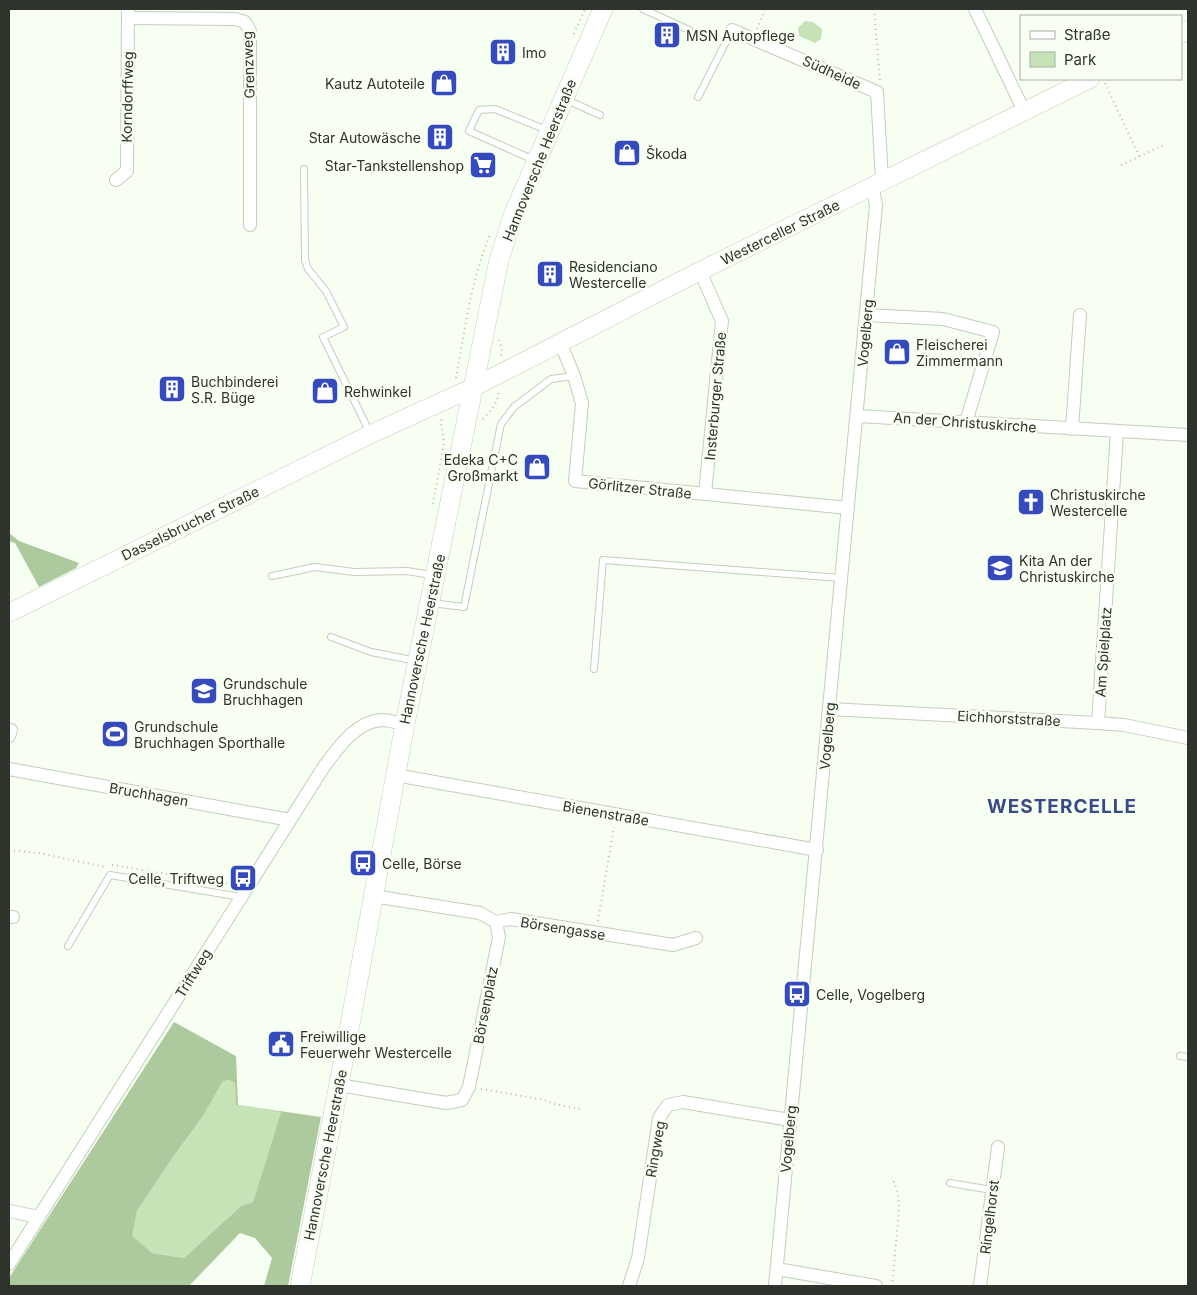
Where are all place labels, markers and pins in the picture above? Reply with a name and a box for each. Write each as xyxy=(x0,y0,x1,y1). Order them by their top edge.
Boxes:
building icon: MSN Autopflege xyxy=(652,20,682,50)
place label: MSN Autopflege xyxy=(686,27,795,44)
building icon: Imo xyxy=(488,37,518,67)
place label: Imo xyxy=(522,44,546,61)
shop icon: Kautz Autoteile xyxy=(429,68,459,98)
place label: Kautz Autoteile xyxy=(325,75,425,92)
building icon: Star Autowäsche xyxy=(425,122,455,152)
place label: Star Autowäsche xyxy=(309,129,421,146)
shop icon: Škoda xyxy=(612,138,642,168)
place label: Škoda xyxy=(646,145,687,162)
supermarket icon: Star-Tankstellenshop xyxy=(468,150,498,180)
place label: Star-Tankstellenshop xyxy=(325,157,464,174)
place label: Residenciano Westercelle xyxy=(569,258,658,291)
building icon: Residenciano Westercelle xyxy=(535,259,565,289)
place label: Fleischerei Zimmermann xyxy=(916,336,1003,369)
shop icon: Fleischerei Zimmermann xyxy=(882,337,912,367)
place label: Buchbinderei S.R. Büge xyxy=(191,373,278,406)
building icon: Buchbinderei S.R. Büge xyxy=(157,374,187,404)
shop icon: Rehwinkel xyxy=(310,376,340,406)
place label: Rehwinkel xyxy=(344,383,411,400)
place label: Edeka C+C Großmarkt xyxy=(444,451,518,484)
shop icon: Edeka C+C Großmarkt xyxy=(522,452,552,482)
place label: Christuskirche Westercelle xyxy=(1050,486,1146,519)
church icon: Christuskirche Westercelle xyxy=(1016,487,1046,517)
place label: Kita An der Christuskirche xyxy=(1019,552,1115,585)
school or university icon: Kita An der Christuskirche xyxy=(985,553,1015,583)
place label: Grundschule Bruchhagen xyxy=(223,675,307,708)
school or university icon: Grundschule Bruchhagen xyxy=(189,676,219,706)
place label: Grundschule Bruchhagen Sporthalle xyxy=(134,718,285,751)
sports icon: Grundschule Bruchhagen Sporthalle xyxy=(100,719,130,749)
bus stop icon: Celle, Börse xyxy=(348,848,378,878)
place label: Celle, Börse xyxy=(382,855,462,872)
bus stop icon: Celle, Triftweg xyxy=(228,863,258,893)
place label: Celle, Triftweg xyxy=(128,870,224,887)
bus stop icon: Celle, Vogelberg xyxy=(782,979,812,1009)
place label: Celle, Vogelberg xyxy=(816,986,925,1003)
place label: Freiwillige Feuerwehr Westercelle xyxy=(300,1028,452,1061)
public building icon: Freiwillige Feuerwehr Westercelle xyxy=(266,1029,296,1059)

